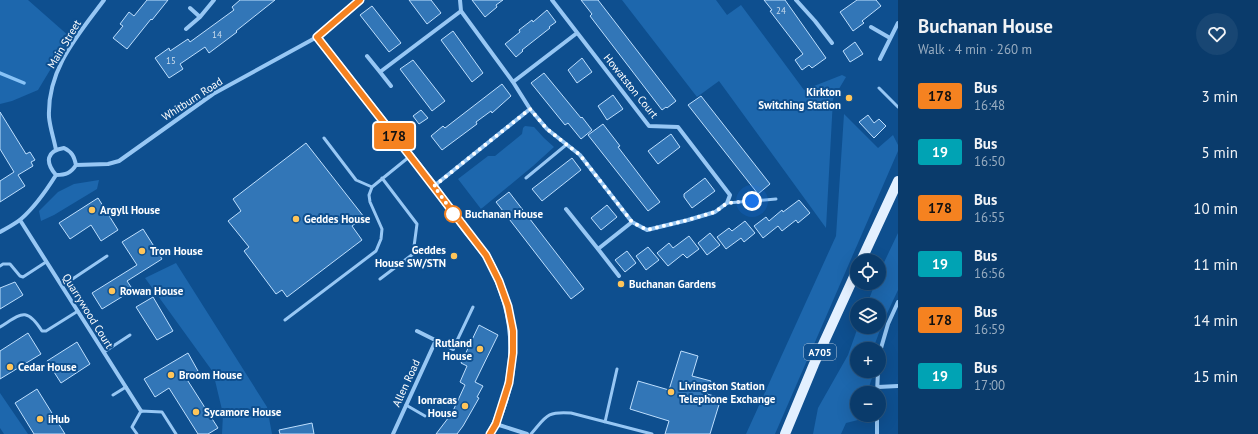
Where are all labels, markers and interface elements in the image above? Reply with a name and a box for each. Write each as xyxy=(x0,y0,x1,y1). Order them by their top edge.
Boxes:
house number: 24 xyxy=(776,5,786,16)
button: heart xyxy=(1196,13,1238,55)
text: Buchanan House xyxy=(918,14,1053,38)
street label: Main Street xyxy=(44,17,84,71)
house number: 14 xyxy=(212,29,222,40)
text: Walk · 4 min · 260 m xyxy=(918,41,1032,58)
street label: Howatston Court xyxy=(601,51,661,121)
house number: 15 xyxy=(166,55,176,66)
street label: Whitburn Road xyxy=(159,74,225,124)
text: Bus xyxy=(974,78,997,97)
place label: Kirkton Switching Station xyxy=(758,85,841,112)
text: 178 xyxy=(928,87,952,105)
text: 3 min xyxy=(1201,87,1238,106)
marker: Kirkton Switching Station xyxy=(844,93,854,103)
text: 16:48 xyxy=(974,97,1005,114)
line badge: 178 xyxy=(371,123,417,149)
text: 178 xyxy=(382,127,406,145)
text: Bus xyxy=(974,134,997,153)
text: 19 xyxy=(932,143,948,161)
text: 5 min xyxy=(1201,143,1238,162)
text: 16:50 xyxy=(974,153,1005,170)
text: Bus xyxy=(974,190,997,209)
your location xyxy=(742,191,762,211)
text: 178 xyxy=(928,199,952,217)
text: 10 min xyxy=(1193,199,1238,218)
place label: Argyll House xyxy=(100,203,161,217)
marker: Argyll House xyxy=(87,205,97,215)
marker: Buchanan House xyxy=(444,205,462,223)
place label: Buchanan House xyxy=(465,207,543,221)
text: 16:55 xyxy=(974,209,1005,226)
place label: Geddes House xyxy=(304,212,371,226)
marker: Geddes House xyxy=(291,214,301,224)
place label: Geddes House SW/STN xyxy=(375,243,446,270)
place label: Tron House xyxy=(150,244,203,258)
marker: Tron House xyxy=(137,246,147,256)
text: Bus xyxy=(974,246,997,265)
marker: Geddes House SW/STN xyxy=(449,251,459,261)
map controls xyxy=(850,254,886,422)
button: locate xyxy=(850,254,886,290)
text: 19 xyxy=(932,255,948,273)
text: 11 min xyxy=(1193,255,1238,274)
text: 16:56 xyxy=(974,265,1005,282)
street label: Quarrywood Court xyxy=(59,271,117,351)
place label: Buchanan Gardens xyxy=(629,277,716,291)
marker: Buchanan Gardens xyxy=(616,279,626,289)
place label: Rowan House xyxy=(120,284,184,298)
marker: Rowan House xyxy=(107,286,117,296)
button: layers xyxy=(850,298,886,334)
text: Bus xyxy=(974,302,997,321)
text: 178 xyxy=(928,311,952,329)
text: 14 min xyxy=(1193,311,1238,330)
text: 16:59 xyxy=(974,321,1005,338)
place label: Rutland House xyxy=(435,336,472,363)
button: + xyxy=(850,342,886,378)
marker: Rutland House xyxy=(475,344,485,354)
road number: A705 xyxy=(804,344,836,360)
street label: Allen Road xyxy=(389,357,423,409)
text: Bus xyxy=(974,358,997,377)
place label: Cedar House xyxy=(18,360,77,374)
marker: Cedar House xyxy=(5,362,15,372)
text: 19 xyxy=(932,367,948,385)
text: 15 min xyxy=(1193,367,1238,386)
place label: Broom House xyxy=(179,368,242,382)
marker: Broom House xyxy=(166,370,176,380)
text: 17:00 xyxy=(974,377,1005,394)
place label: Livingston Station Telephone Exchange xyxy=(679,379,776,406)
button: − xyxy=(850,386,886,422)
marker: Livingston Station Telephone Exchange xyxy=(666,387,676,397)
place label: Ionracas House xyxy=(418,393,457,420)
marker: Ionracas House xyxy=(460,401,470,411)
place label: Sycamore House xyxy=(204,405,282,419)
marker: Sycamore House xyxy=(191,407,201,417)
place label: iHub xyxy=(48,412,70,426)
marker: iHub xyxy=(35,414,45,424)

